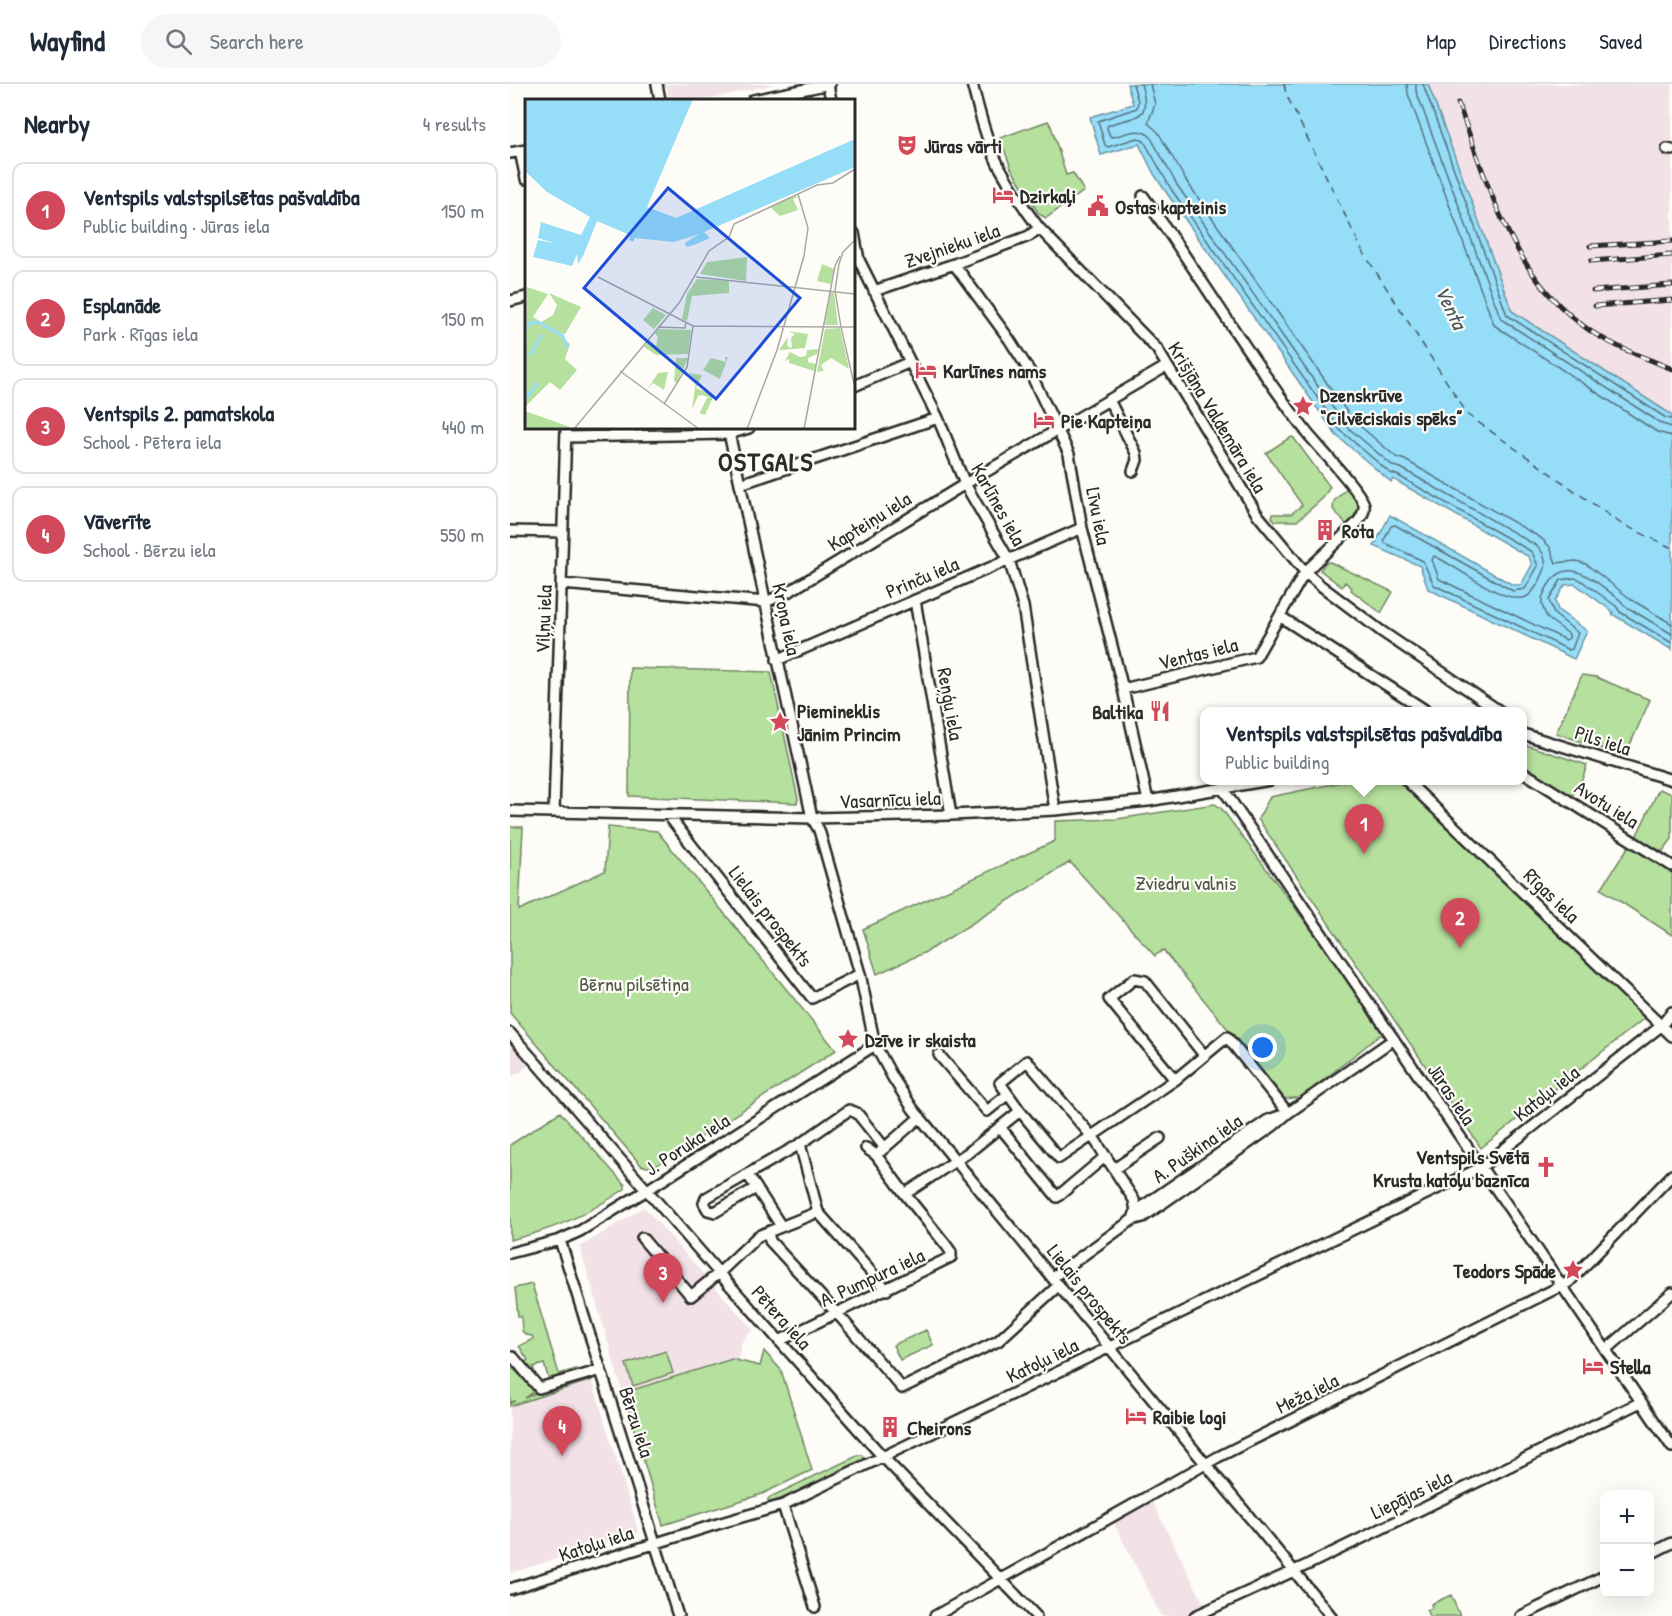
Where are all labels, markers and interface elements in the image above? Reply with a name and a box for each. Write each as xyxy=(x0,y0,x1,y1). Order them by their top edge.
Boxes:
search box xyxy=(141,14,561,68)
text: Wayfind xyxy=(30,22,105,60)
icon: search xyxy=(162,25,195,58)
text: Search here xyxy=(210,26,304,56)
text: Map xyxy=(1426,27,1456,56)
text: Directions xyxy=(1489,27,1566,56)
text: Saved xyxy=(1599,27,1642,56)
inset map xyxy=(525,99,855,429)
text: Nearby xyxy=(24,106,90,141)
text: 4 results xyxy=(423,110,486,137)
place label: Jūras vārti xyxy=(924,132,1002,159)
theatre icon: Jūras vārti xyxy=(895,133,919,157)
text: Ventspils valstspilsētas pašvaldība xyxy=(83,182,360,212)
place label: Dzirkaļi xyxy=(1020,182,1076,209)
hotel icon: Dzirkaļi xyxy=(991,183,1015,207)
place label: Ostas kapteinis xyxy=(1115,193,1226,221)
public building icon: Ostas kapteinis xyxy=(1086,194,1110,218)
text: 1 xyxy=(42,197,49,224)
text: 150 m xyxy=(441,197,484,224)
text: Public building · Jūras iela xyxy=(83,212,269,239)
street label: Zvejnieku iela xyxy=(901,216,1003,274)
water label: Venta xyxy=(1428,280,1475,336)
text: Esplanāde xyxy=(83,290,161,320)
text: 2 xyxy=(41,305,50,332)
text: 150 m xyxy=(441,305,484,332)
text: Park · Rīgas iela xyxy=(83,320,198,347)
street label: Krišjāņa Valdemāra iela xyxy=(1162,336,1274,498)
place label: Karlīnes nams xyxy=(943,357,1047,384)
hotel icon: Karlīnes nams xyxy=(914,358,938,382)
place label: Dzenskrūve “Cilvēciskais spēks” xyxy=(1320,381,1462,432)
place icon: Dzenskrūve “Cilvēciskais spēks” xyxy=(1291,394,1315,418)
text: Ventspils 2. pamatskola xyxy=(83,398,274,428)
place label: Pie Kapteiņa xyxy=(1061,407,1151,435)
hotel icon: Pie Kapteiņa xyxy=(1032,408,1056,432)
text: 3 xyxy=(41,413,50,440)
text: 440 m xyxy=(442,413,484,440)
text: School · Pētera iela xyxy=(83,428,221,455)
district label: OSTGALS xyxy=(718,444,814,479)
street label: Karlīnes iela xyxy=(965,458,1033,550)
street label: Kapteiņu iela xyxy=(822,485,916,557)
street label: Līvu iela xyxy=(1080,485,1118,547)
text: Vāverīte xyxy=(83,506,151,536)
place label: Rota xyxy=(1342,517,1374,544)
building icon: Rota xyxy=(1313,518,1337,542)
text: 4 xyxy=(42,521,49,548)
text: 550 m xyxy=(440,521,484,548)
text: School · Bērzu iela xyxy=(83,536,216,563)
street label: Prinču iela xyxy=(881,550,963,604)
street label: Kroņa iela xyxy=(766,580,808,658)
street label: Viļņu iela xyxy=(528,584,558,654)
street label: Ventas iela xyxy=(1155,630,1241,676)
street label: Reņģu iela xyxy=(931,666,971,743)
place label: Piemineklis Jānim Princim xyxy=(797,697,901,747)
place label: Baltika xyxy=(1092,698,1143,725)
restaurant icon: Baltika xyxy=(1148,699,1172,723)
popup xyxy=(1200,707,1527,785)
place icon: Piemineklis Jānim Princim xyxy=(768,710,792,734)
text: Ventspils valstspilsētas pašvaldība xyxy=(1225,718,1502,748)
street label: Pils iela xyxy=(1572,718,1635,762)
text: Public building xyxy=(1225,748,1329,775)
street label: Avotu iela xyxy=(1570,774,1644,834)
street label: Vasarnīcu iela xyxy=(839,784,941,814)
pin: 1 xyxy=(1344,804,1384,854)
street label: Lielais prospekts xyxy=(723,860,819,972)
street label: Rīgas iela xyxy=(1518,862,1586,929)
park label: Zviedru valnis xyxy=(1135,869,1237,896)
pin: 2 xyxy=(1440,898,1480,948)
park label: Bērnu pilsētiņa xyxy=(579,970,689,997)
place label: Dzīve ir skaista xyxy=(865,1026,976,1053)
place icon: Dzīve ir skaista xyxy=(836,1027,860,1051)
your location xyxy=(1248,1033,1277,1062)
street label: Jūras iela xyxy=(1422,1058,1483,1130)
street label: Katoļu iela xyxy=(1507,1059,1585,1127)
street label: J. Poruka iela xyxy=(639,1106,735,1181)
street label: A. Puškina iela xyxy=(1147,1107,1247,1189)
place label: Ventspils Svētā Krusta katoļu baznīca xyxy=(1373,1143,1529,1193)
church icon: Ventspils Svētā Krusta katoļu baznīca xyxy=(1534,1155,1558,1179)
street label: Lielais prospekts xyxy=(1041,1238,1139,1350)
street label: A. Pumpura iela xyxy=(815,1241,929,1313)
pin: 3 xyxy=(644,1254,682,1303)
place label: Teodors Spāde xyxy=(1452,1257,1556,1285)
place icon: Teodors Spāde xyxy=(1561,1258,1585,1282)
street label: Pētera iela xyxy=(746,1279,818,1355)
street label: Katoļu iela xyxy=(1002,1331,1083,1389)
place label: Stella xyxy=(1610,1353,1651,1380)
hotel icon: Stella xyxy=(1581,1354,1605,1378)
street label: Meža iela xyxy=(1271,1366,1343,1420)
street label: Bērzu iela xyxy=(613,1383,661,1461)
place label: Raibie logi xyxy=(1153,1403,1226,1431)
hotel icon: Raibie logi xyxy=(1124,1404,1148,1428)
pin: 4 xyxy=(542,1406,582,1456)
place label: Cheirons xyxy=(907,1414,972,1441)
building icon: Cheirons xyxy=(878,1415,902,1439)
street label: Liepājas iela xyxy=(1366,1463,1456,1525)
map controls xyxy=(1600,1490,1654,1598)
button: + xyxy=(1600,1490,1654,1544)
street label: Katoļu iela xyxy=(555,1518,637,1568)
button: − xyxy=(1600,1544,1654,1598)

